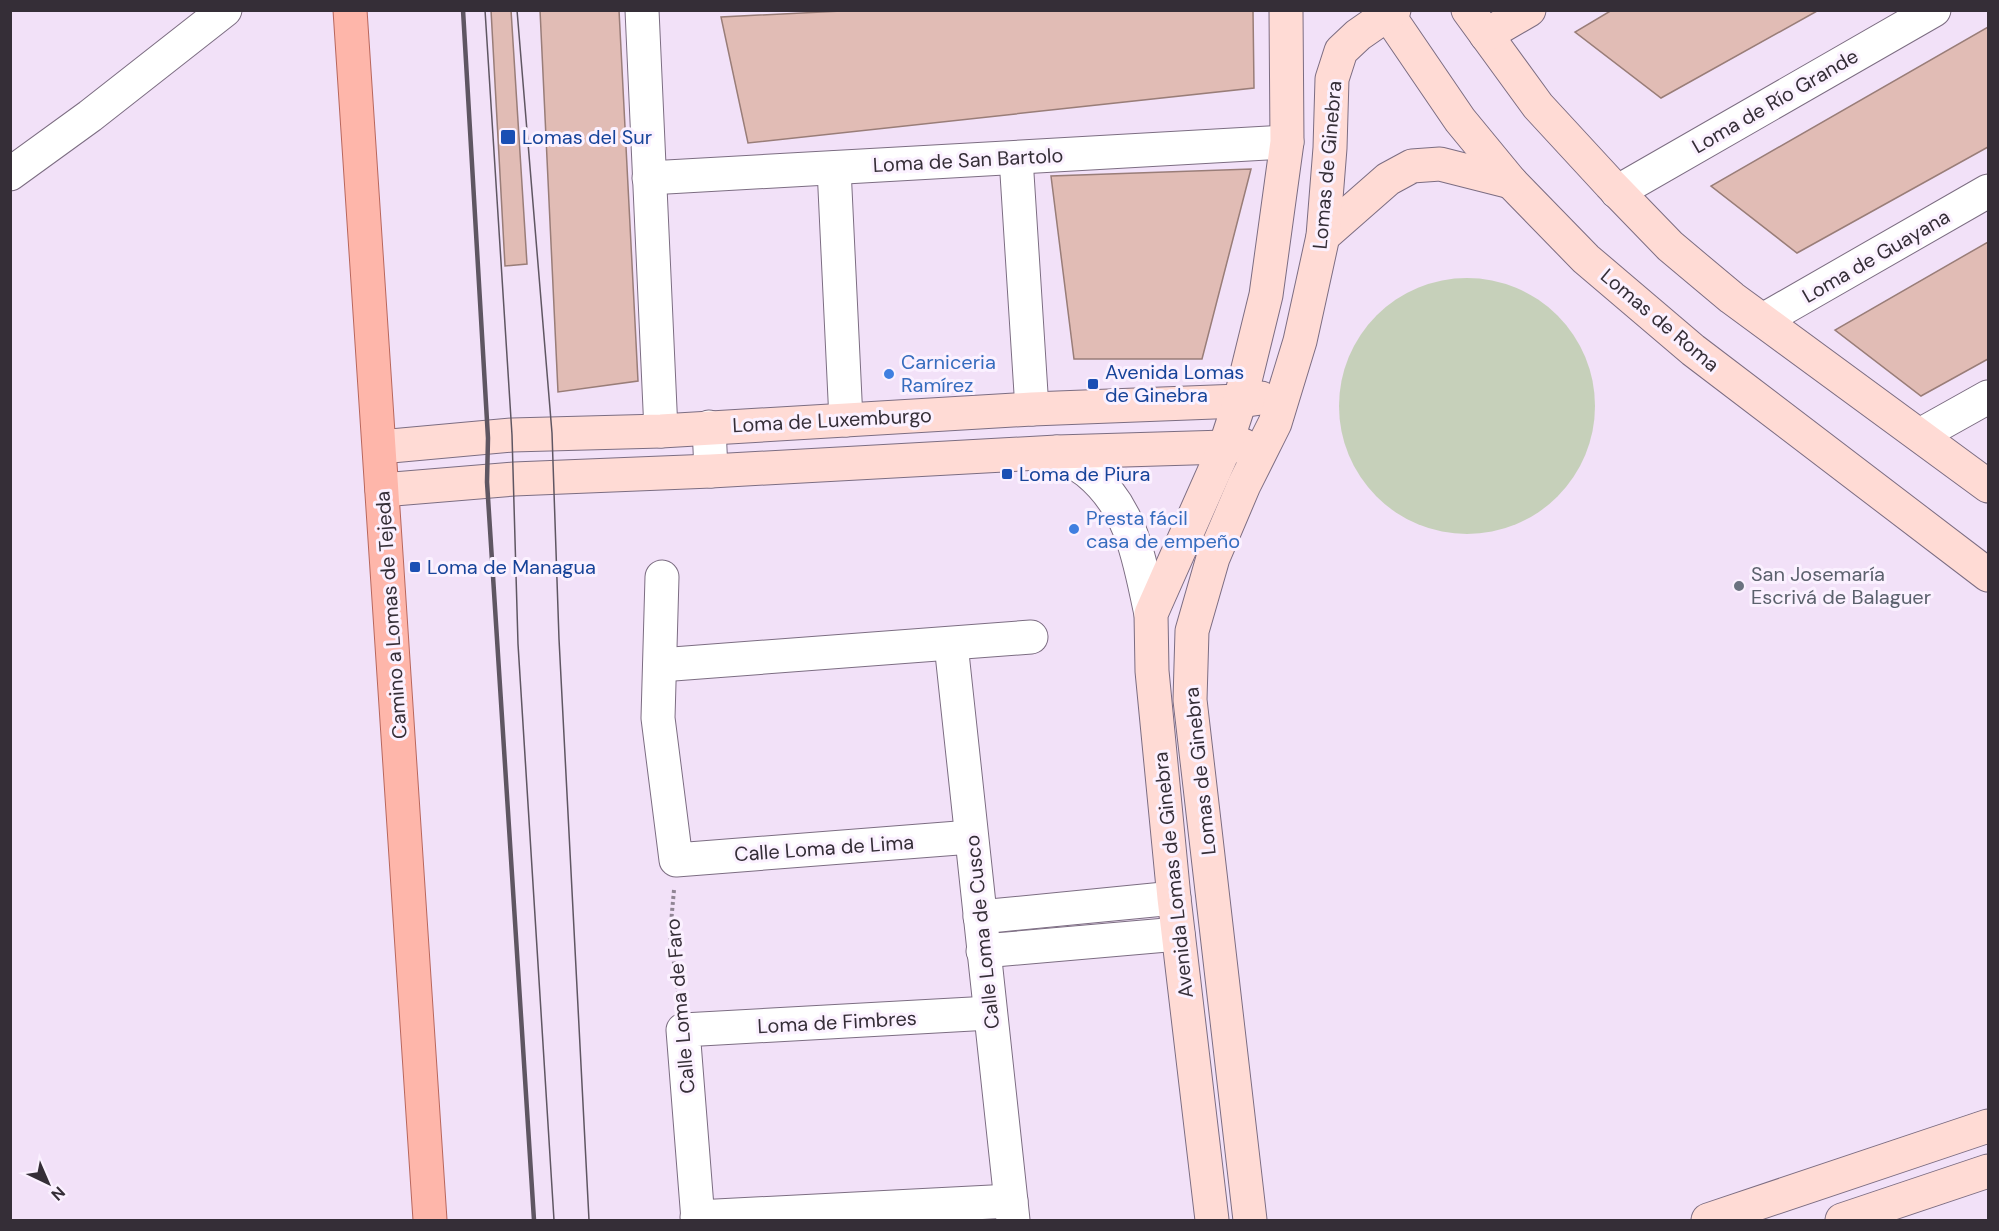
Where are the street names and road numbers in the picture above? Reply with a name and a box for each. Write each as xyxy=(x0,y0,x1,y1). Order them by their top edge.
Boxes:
street label: Loma de Río Grande xyxy=(1687,43,1863,159)
street label: Lomas de Ginebra xyxy=(1307,80,1347,250)
street label: Loma de San Bartolo xyxy=(872,142,1064,178)
street label: Loma de Guayana xyxy=(1798,203,1954,309)
street label: Lomas de Roma xyxy=(1595,263,1725,377)
street label: Loma de Luxemburgo xyxy=(732,402,932,438)
street label: Camino a Lomas de Tejeda xyxy=(369,490,413,740)
street label: Lomas de Ginebra xyxy=(1178,686,1222,856)
street label: Avenida Lomas de Ginebra xyxy=(1147,751,1199,999)
street label: Calle Loma de Lima xyxy=(733,829,915,867)
street label: Calle Loma de Cusco xyxy=(959,834,1005,1030)
street label: Calle Loma de Faro xyxy=(659,917,701,1095)
street label: Loma de Fimbres xyxy=(757,1005,917,1039)

